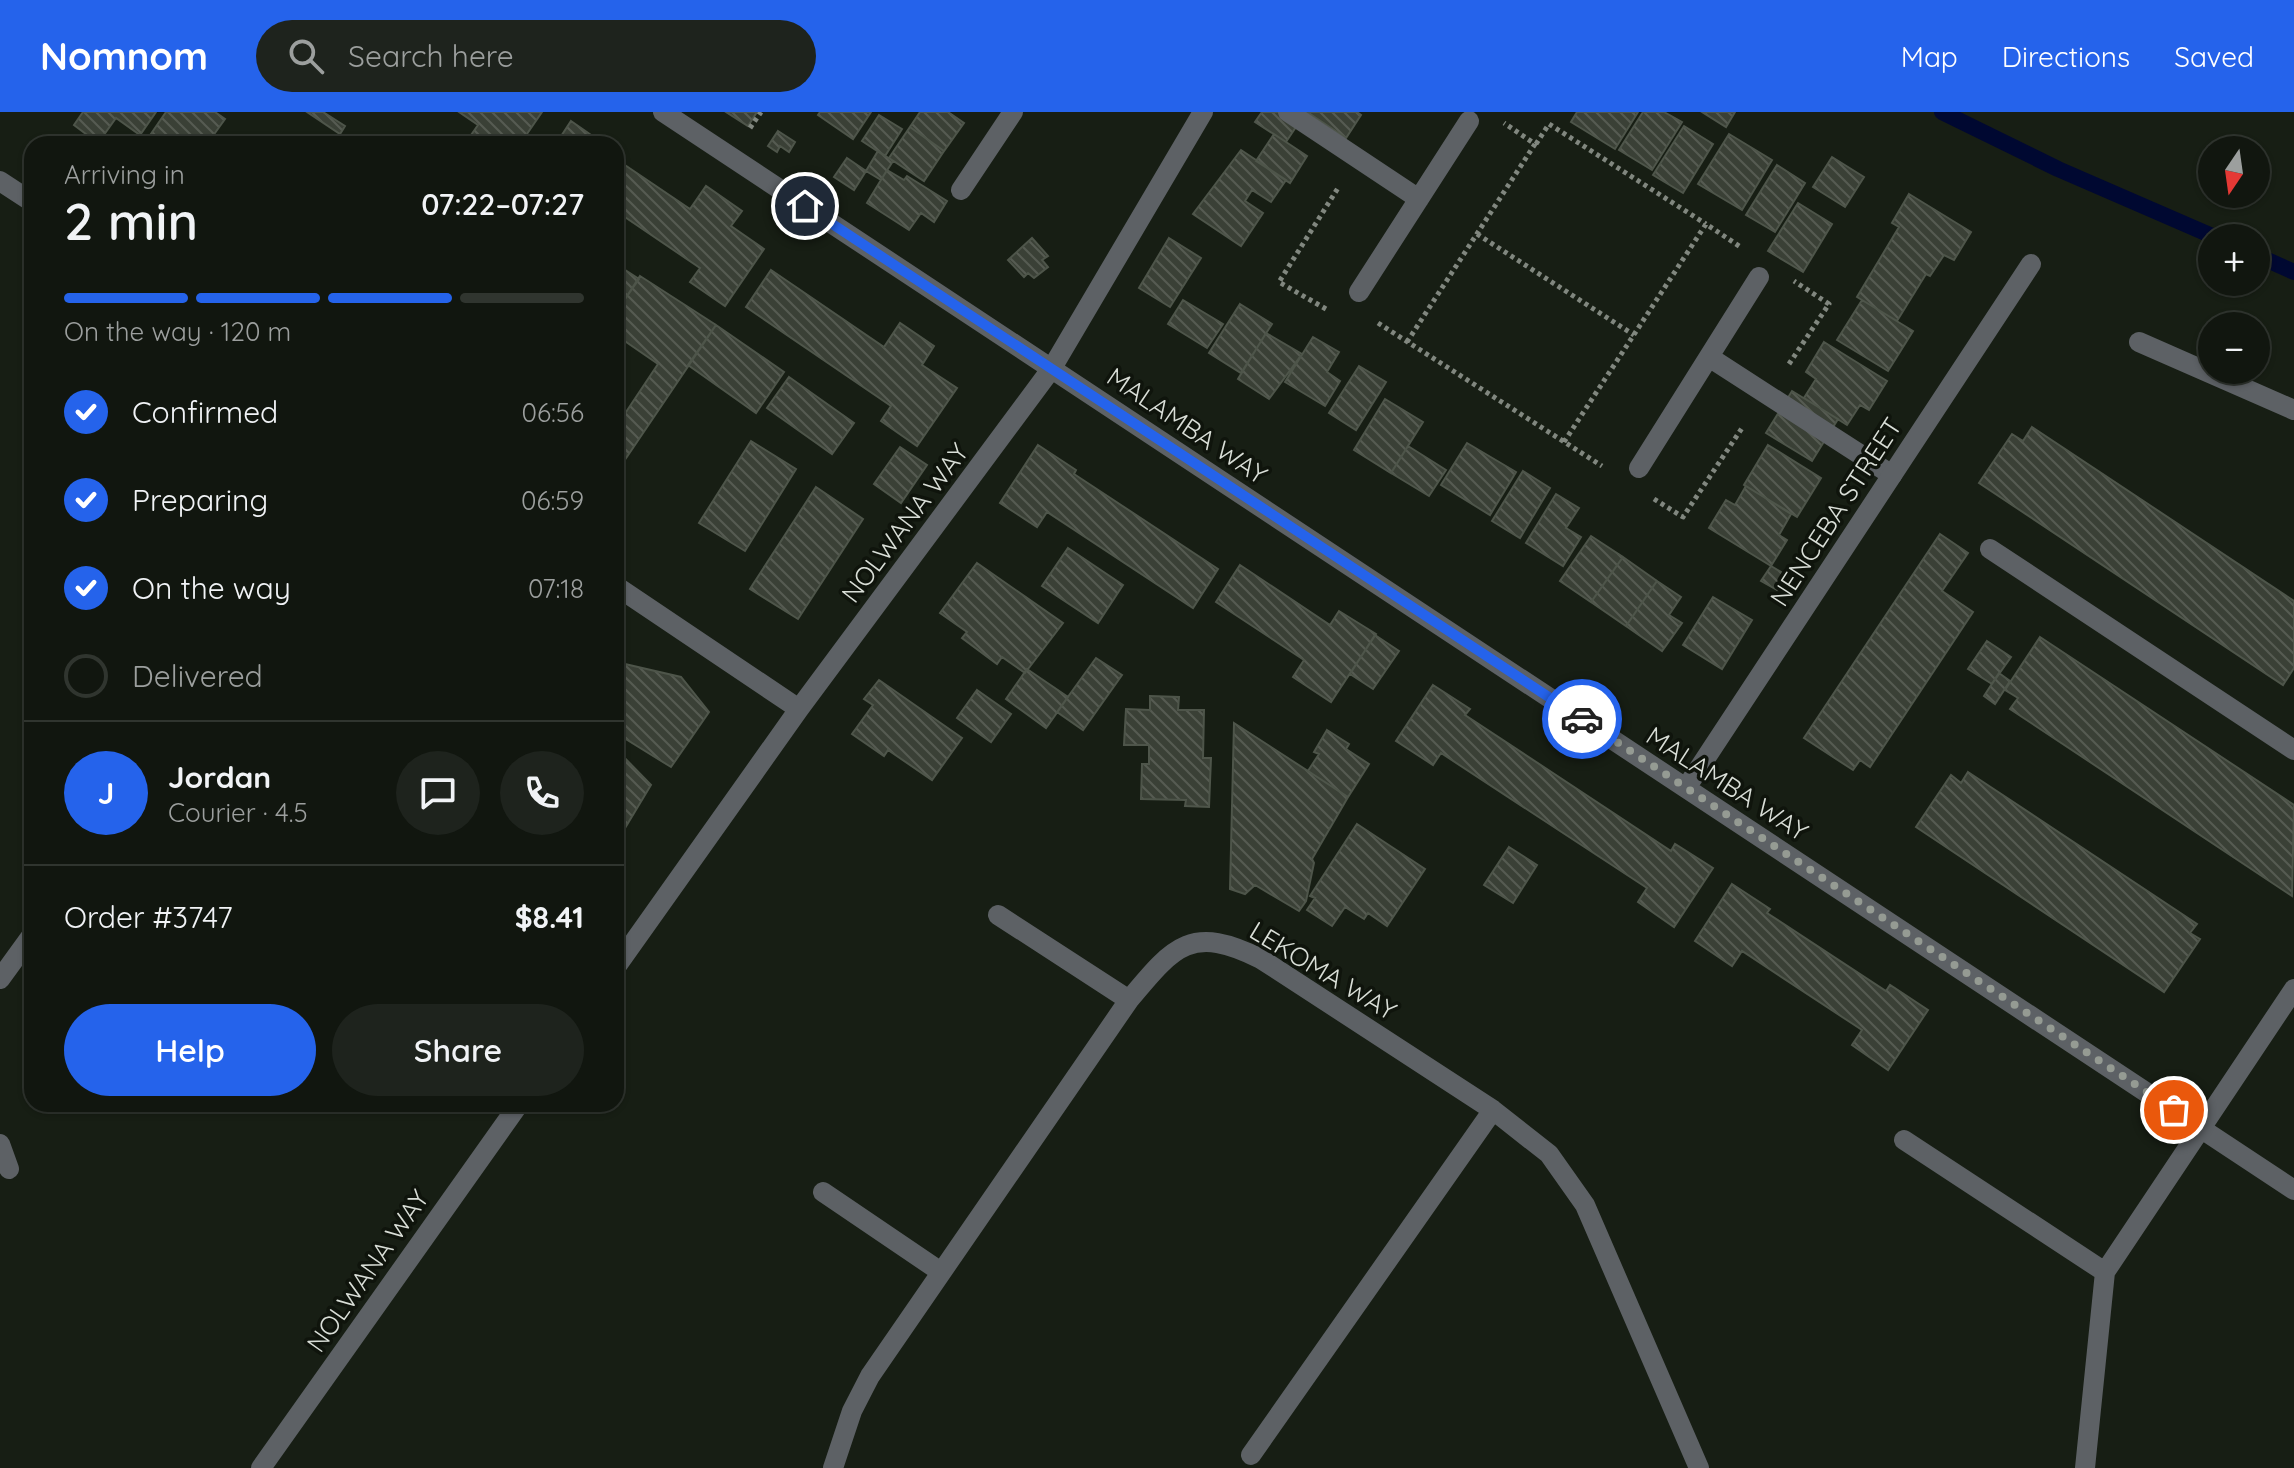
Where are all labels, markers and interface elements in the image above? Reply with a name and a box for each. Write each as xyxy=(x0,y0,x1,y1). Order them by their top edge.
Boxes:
search box xyxy=(256,20,816,92)
text: Nomnom xyxy=(40,32,208,80)
icon: search xyxy=(284,34,328,78)
text: Search here xyxy=(348,37,514,75)
text: Map xyxy=(1901,39,1958,74)
text: Directions xyxy=(2002,39,2130,74)
text: Saved xyxy=(2174,39,2254,74)
north arrow xyxy=(2198,136,2270,208)
map controls xyxy=(2198,136,2270,384)
text: Arriving in xyxy=(64,158,185,191)
pin xyxy=(771,172,839,240)
icon: home xyxy=(783,184,827,228)
text: 07:22–07:27 xyxy=(421,185,584,223)
text: 2 min xyxy=(64,188,198,253)
button: + xyxy=(2198,224,2270,296)
button: − xyxy=(2198,312,2270,384)
text: On the way · 120 m xyxy=(64,315,291,348)
street label: MALAMBA WAY xyxy=(1101,360,1274,492)
icon: check xyxy=(64,390,108,434)
text: Confirmed xyxy=(132,393,278,431)
text: 06:56 xyxy=(522,396,584,429)
street label: NENCEBA STREET xyxy=(1762,411,1909,612)
street label: NOLWANA WAY xyxy=(834,436,975,609)
icon: check xyxy=(64,478,108,522)
text: Preparing xyxy=(132,481,268,519)
text: 06:59 xyxy=(521,484,584,517)
icon: check xyxy=(64,566,108,610)
text: On the way xyxy=(132,569,291,607)
text: 07:18 xyxy=(528,572,584,605)
text: Delivered xyxy=(132,657,263,695)
courier xyxy=(1542,679,1622,759)
icon: car xyxy=(1560,697,1604,741)
street label: MALAMBA WAY xyxy=(1640,719,1815,848)
button: chat xyxy=(396,751,480,835)
button: phone xyxy=(500,751,584,835)
text: Jordan xyxy=(168,758,271,796)
text: J xyxy=(98,774,114,812)
text: Courier · 4.5 xyxy=(168,796,308,829)
text: Order #3747 xyxy=(64,898,233,936)
text: $8.41 xyxy=(515,898,584,936)
street label: LEKOMA WAY xyxy=(1244,914,1403,1028)
button: Help xyxy=(64,1004,316,1096)
button: Share xyxy=(332,1004,584,1096)
pin xyxy=(2140,1076,2208,1144)
icon: bag xyxy=(2152,1088,2196,1132)
street label: NOLWANA WAY xyxy=(299,1183,436,1358)

